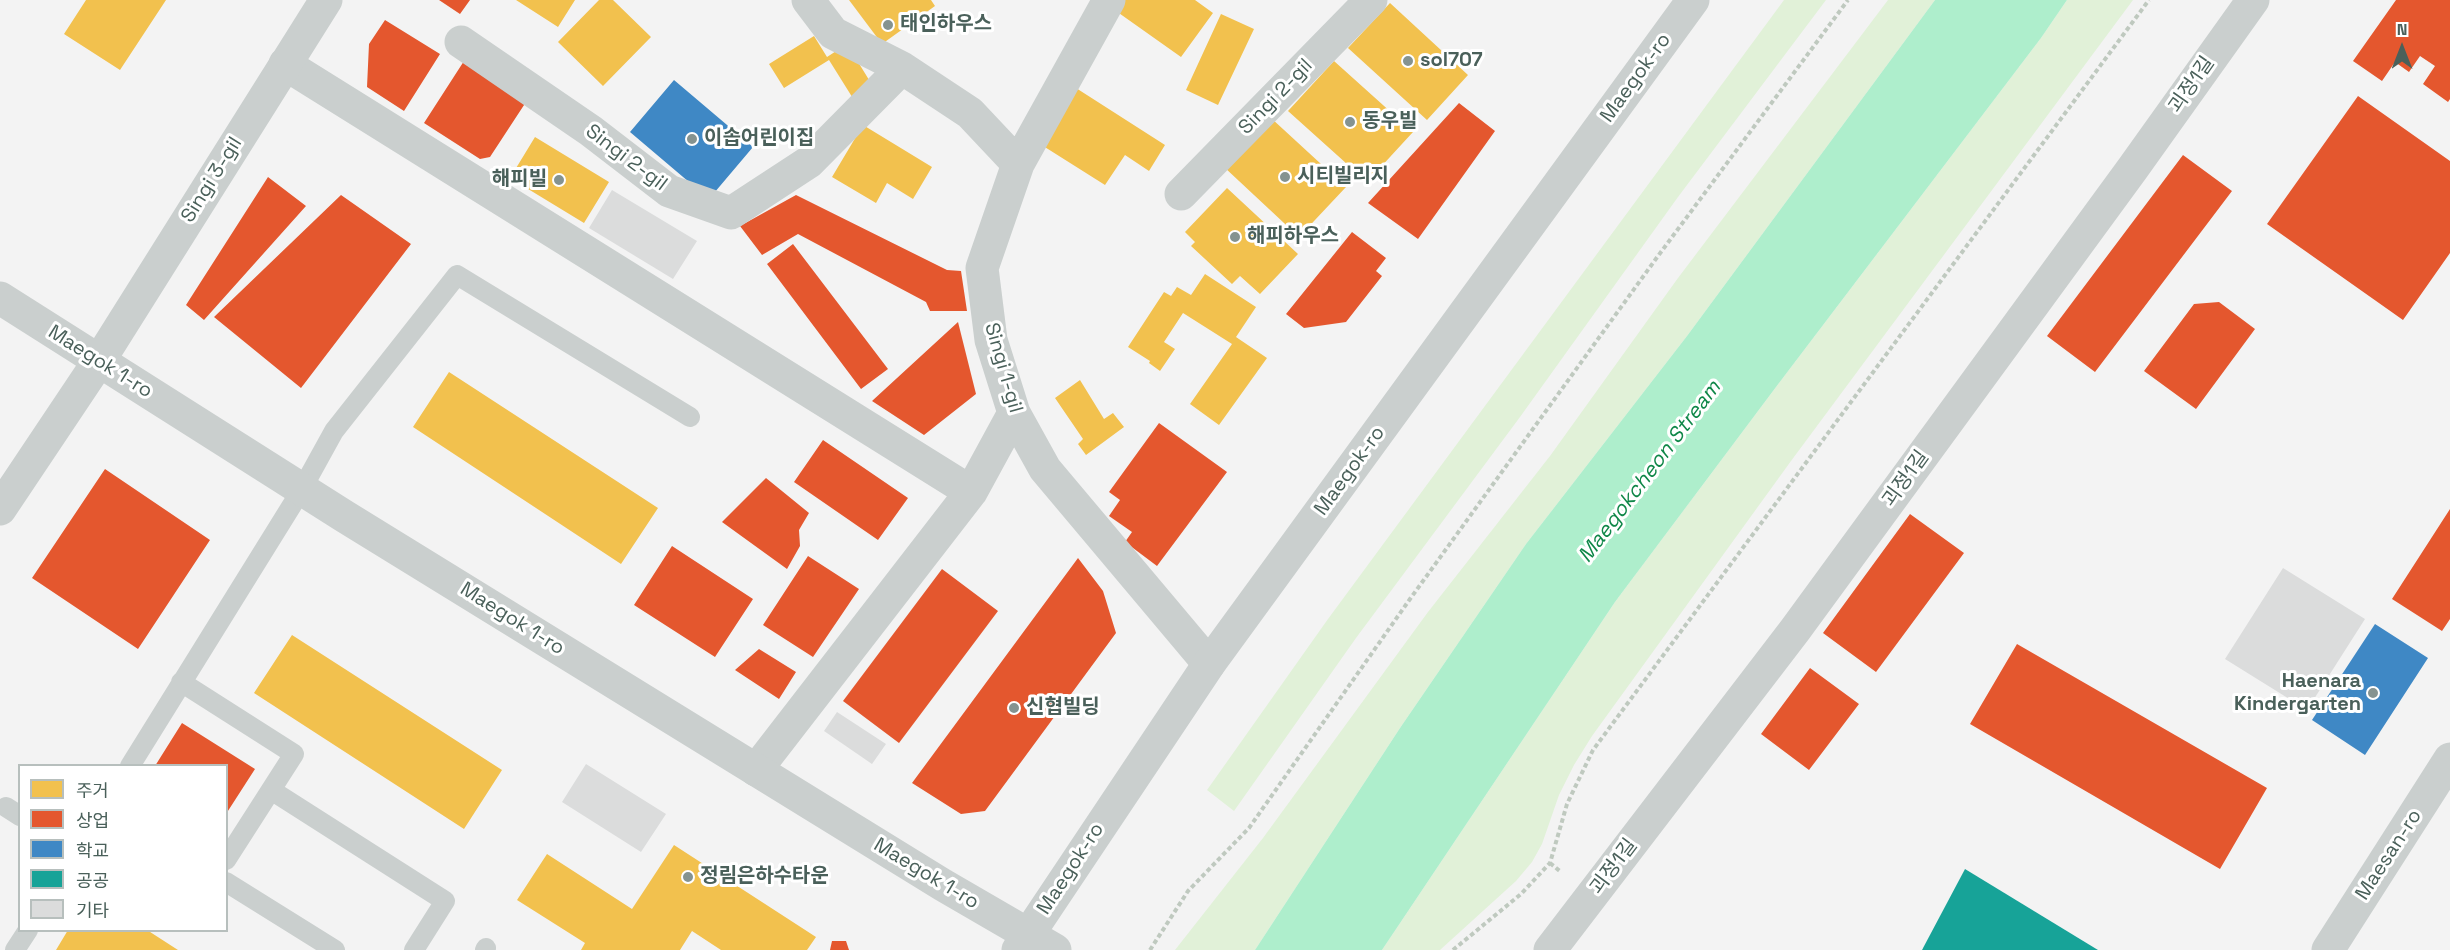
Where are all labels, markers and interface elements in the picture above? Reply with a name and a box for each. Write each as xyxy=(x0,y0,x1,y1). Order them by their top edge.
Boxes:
place label: 태인하우스 xyxy=(900,13,992,37)
marker: 태인하우스 xyxy=(881,18,895,32)
north arrow xyxy=(2372,18,2432,78)
text: N xyxy=(2397,19,2407,40)
street label: Maegok-ro xyxy=(1596,29,1676,127)
place label: sol707 xyxy=(1420,49,1483,73)
street label: 괴정1길 xyxy=(2164,52,2220,118)
street label: Singi 2-gil xyxy=(1234,54,1318,140)
marker: sol707 xyxy=(1401,54,1415,68)
place label: 동우빌 xyxy=(1362,110,1417,134)
marker: 동우빌 xyxy=(1343,115,1357,129)
street label: Singi 2-gil xyxy=(580,120,672,196)
place label: 이솝어린이집 xyxy=(704,127,814,151)
marker: 이솝어린이집 xyxy=(685,132,699,146)
street label: Singi 3-gil xyxy=(176,133,248,227)
place label: 시티빌리지 xyxy=(1297,165,1389,189)
place label: 해피빌 xyxy=(492,168,547,192)
marker: 시티빌리지 xyxy=(1278,170,1292,184)
marker: 해피빌 xyxy=(552,173,566,187)
place label: 해피하우스 xyxy=(1247,225,1339,249)
marker: 해피하우스 xyxy=(1228,230,1242,244)
street label: Maegok 1-ro xyxy=(43,320,157,404)
street label: Singi 1-gil xyxy=(979,320,1027,416)
water label: Maegokcheon Stream xyxy=(1573,376,1727,568)
street label: Maegok-ro xyxy=(1310,422,1390,520)
street label: 괴정1길 xyxy=(1878,446,1934,512)
street label: Maegok 1-ro xyxy=(455,577,569,661)
place label: Haenara Kindergarten xyxy=(2234,670,2361,717)
marker: Haenara Kindergarten xyxy=(2366,686,2380,700)
place label: 신협빌딩 xyxy=(1026,696,1100,720)
marker: 신협빌딩 xyxy=(1007,701,1021,715)
legend xyxy=(18,764,228,932)
text: 주거 xyxy=(76,779,109,802)
street label: Maesan-ro xyxy=(2351,805,2427,905)
text: 상업 xyxy=(76,809,109,832)
street label: Maegok-ro xyxy=(1033,819,1109,919)
street label: Maegok 1-ro xyxy=(869,833,983,915)
street label: 괴정1길 xyxy=(1585,834,1643,900)
text: 학교 xyxy=(76,839,109,862)
place label: 정림은하수타운 xyxy=(700,865,829,889)
text: 공공 xyxy=(76,869,109,892)
marker: 정림은하수타운 xyxy=(681,870,695,884)
text: 기타 xyxy=(76,899,109,922)

